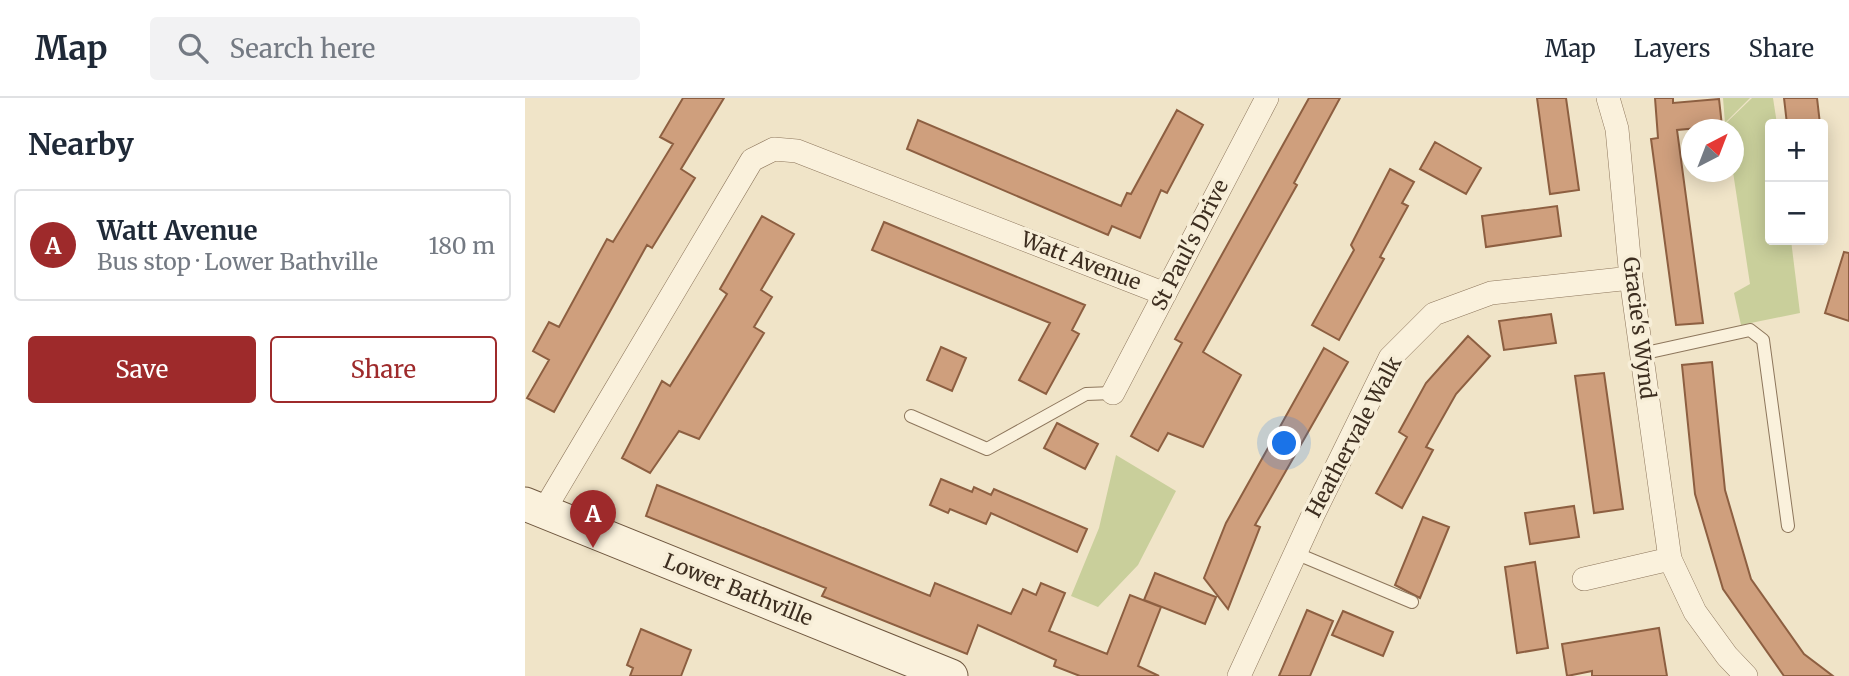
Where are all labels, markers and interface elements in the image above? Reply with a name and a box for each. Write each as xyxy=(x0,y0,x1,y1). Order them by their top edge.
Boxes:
search box xyxy=(150,17,640,80)
text: Map xyxy=(35,28,108,69)
icon: search xyxy=(174,29,212,67)
text: Search here xyxy=(230,32,375,65)
text: Map xyxy=(1545,33,1596,64)
text: Layers xyxy=(1634,33,1710,64)
text: Share xyxy=(1748,33,1814,64)
north arrow xyxy=(1681,119,1744,182)
map controls xyxy=(1765,119,1828,245)
button: + xyxy=(1765,119,1828,182)
text: Nearby xyxy=(28,125,134,163)
street label: St Paul's Drive xyxy=(1145,175,1234,315)
button: − xyxy=(1765,182,1828,245)
text: Watt Avenue xyxy=(97,214,258,247)
street label: Watt Avenue xyxy=(1016,225,1145,296)
text: A xyxy=(45,231,61,260)
text: 180 m xyxy=(429,231,495,260)
text: Bus stop · Lower Bathville xyxy=(97,247,378,276)
street label: Gracie's Wynd xyxy=(1617,255,1662,401)
button: Save xyxy=(28,336,256,403)
button: Share xyxy=(270,336,497,403)
street label: Heathervale Walk xyxy=(1300,351,1408,522)
your location xyxy=(1267,426,1301,460)
pin: A xyxy=(570,490,616,548)
street label: Lower Bathville xyxy=(660,547,817,632)

